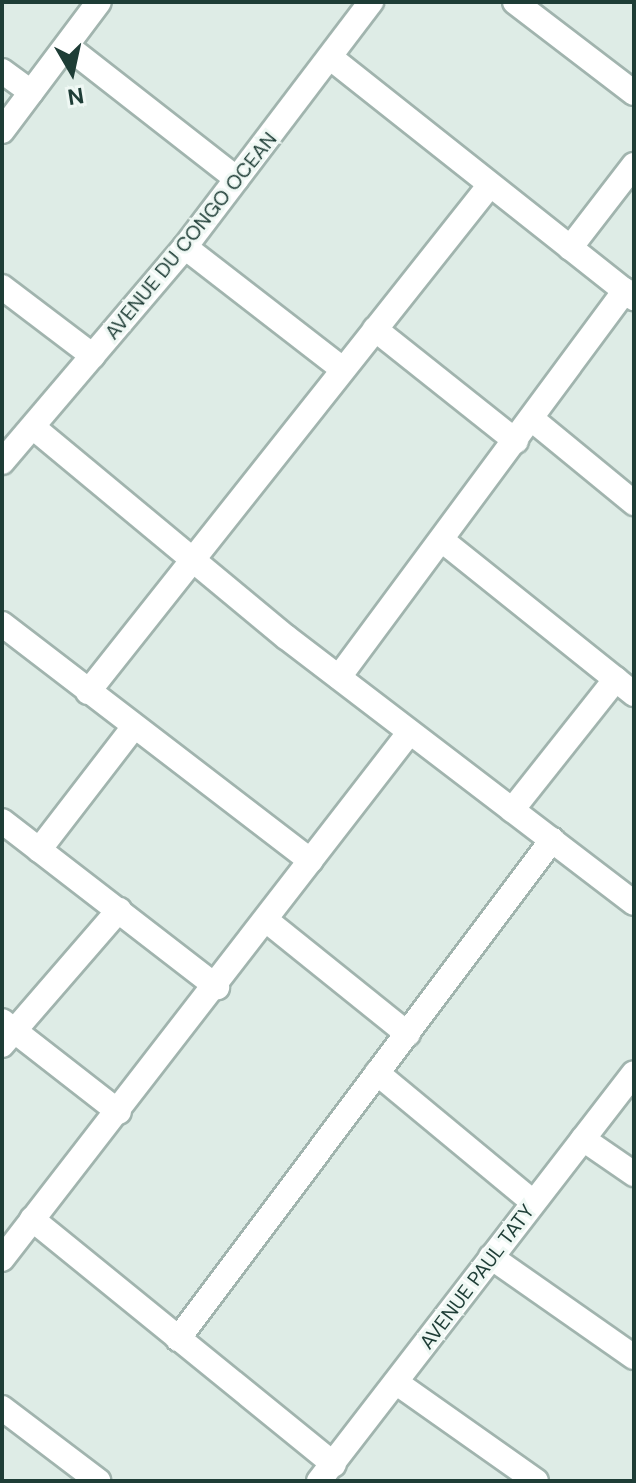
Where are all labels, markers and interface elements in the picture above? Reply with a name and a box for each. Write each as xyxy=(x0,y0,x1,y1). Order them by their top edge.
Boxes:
north arrow xyxy=(32,32,112,112)
text: N xyxy=(66,81,86,112)
street label: AVENUE DU CONGO OCEAN xyxy=(100,128,282,344)
street label: AVENUE PAUL TATY xyxy=(415,1200,539,1354)

